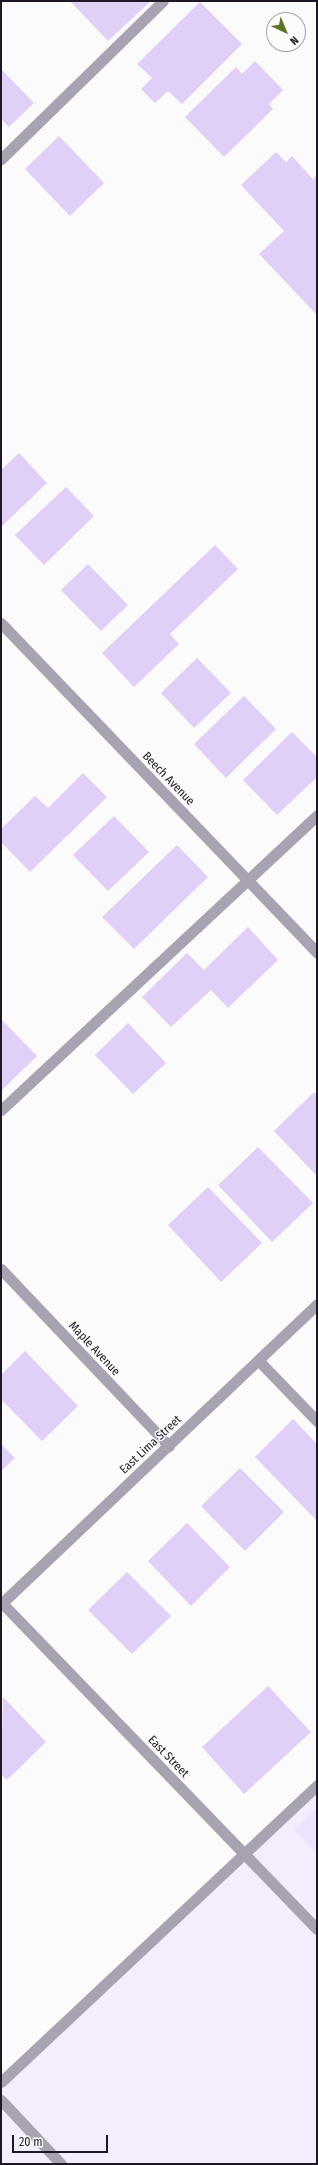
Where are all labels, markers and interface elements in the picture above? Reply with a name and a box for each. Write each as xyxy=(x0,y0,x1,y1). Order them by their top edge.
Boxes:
north arrow xyxy=(266,12,306,52)
text: N xyxy=(287,33,301,47)
street label: Beech Avenue xyxy=(139,749,197,809)
street label: Maple Avenue xyxy=(65,1319,123,1379)
street label: East Lima Street xyxy=(117,1413,185,1477)
street label: East Street xyxy=(145,1733,191,1781)
scale bar xyxy=(14,2127,110,2153)
text: 20 m xyxy=(19,2135,43,2149)

